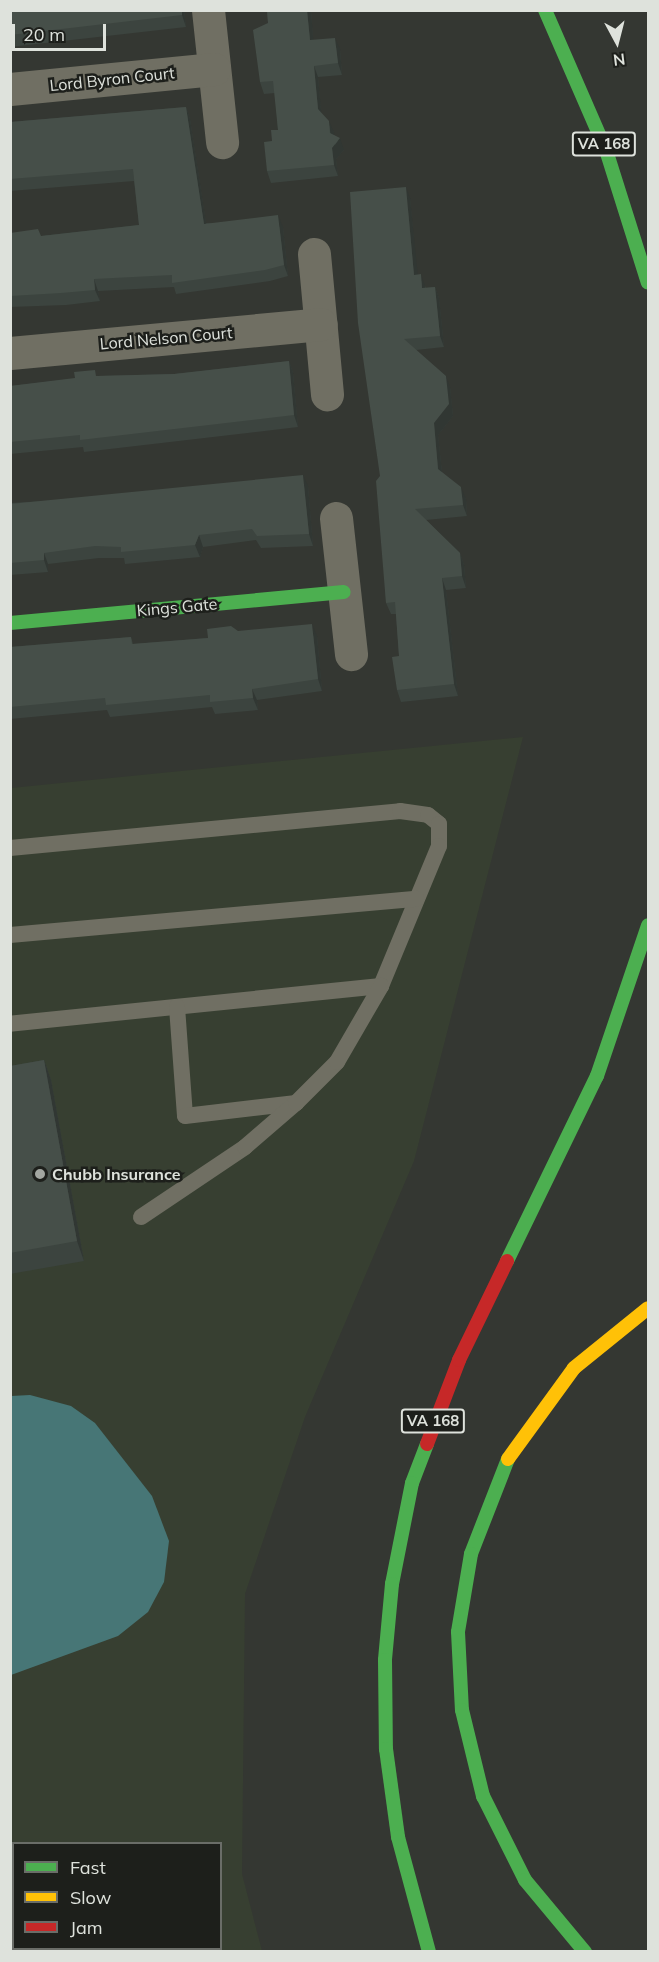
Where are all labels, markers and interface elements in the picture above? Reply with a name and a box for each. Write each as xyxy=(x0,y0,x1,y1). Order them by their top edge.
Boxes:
scale bar xyxy=(15,12,110,50)
north arrow xyxy=(587,12,647,72)
text: 20 m xyxy=(23,23,65,46)
text: N xyxy=(612,49,626,71)
street label: Lord Byron Court xyxy=(49,63,175,95)
road number: VA 168 xyxy=(571,132,637,156)
street label: Lord Nelson Court xyxy=(99,323,233,353)
street label: Kings Gate xyxy=(136,594,218,620)
place label: Chubb Insurance xyxy=(52,1164,181,1184)
marker: Chubb Insurance xyxy=(33,1167,47,1181)
road number: VA 168 xyxy=(400,1409,466,1433)
legend xyxy=(12,1842,222,1950)
text: Fast xyxy=(70,1856,106,1879)
text: Slow xyxy=(70,1886,111,1909)
text: Jam xyxy=(70,1916,103,1939)

